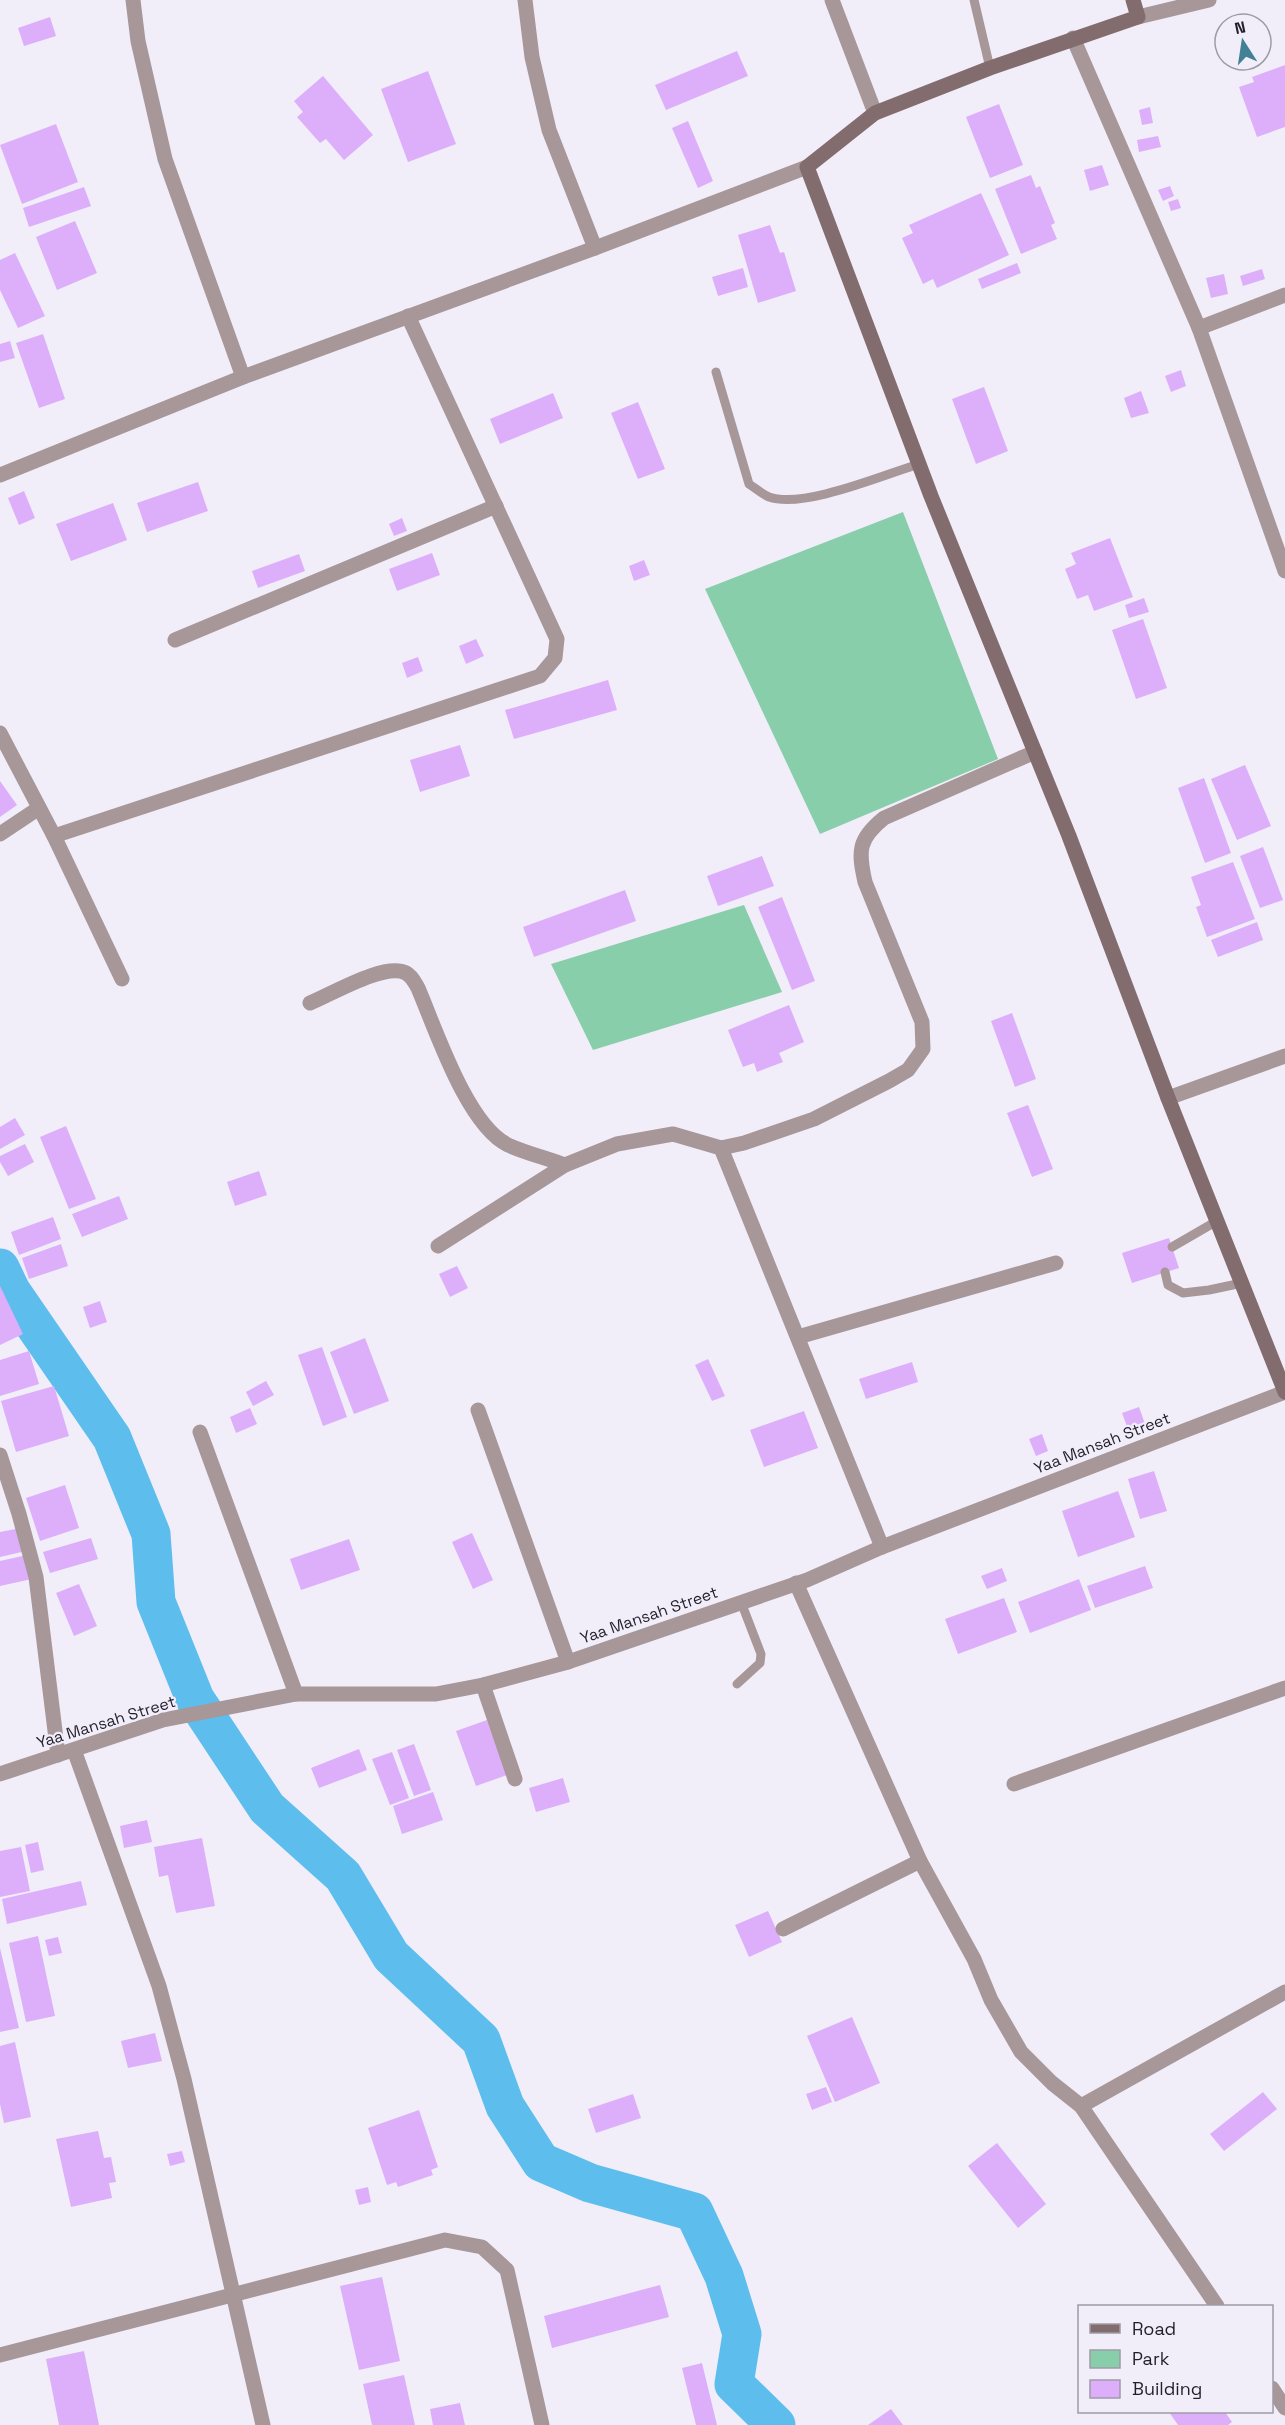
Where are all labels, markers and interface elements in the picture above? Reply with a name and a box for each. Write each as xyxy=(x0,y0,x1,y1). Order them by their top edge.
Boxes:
north arrow xyxy=(1213,12,1273,72)
text: N xyxy=(1233,16,1247,39)
street label: Yaa Mansah Street xyxy=(1031,1407,1173,1479)
street label: Yaa Mansah Street xyxy=(577,1582,721,1648)
street label: Yaa Mansah Street xyxy=(34,1691,178,1753)
legend xyxy=(1078,2305,1273,2413)
text: Road xyxy=(1132,2317,1176,2340)
text: Park xyxy=(1132,2347,1170,2370)
text: Building xyxy=(1132,2377,1202,2400)

